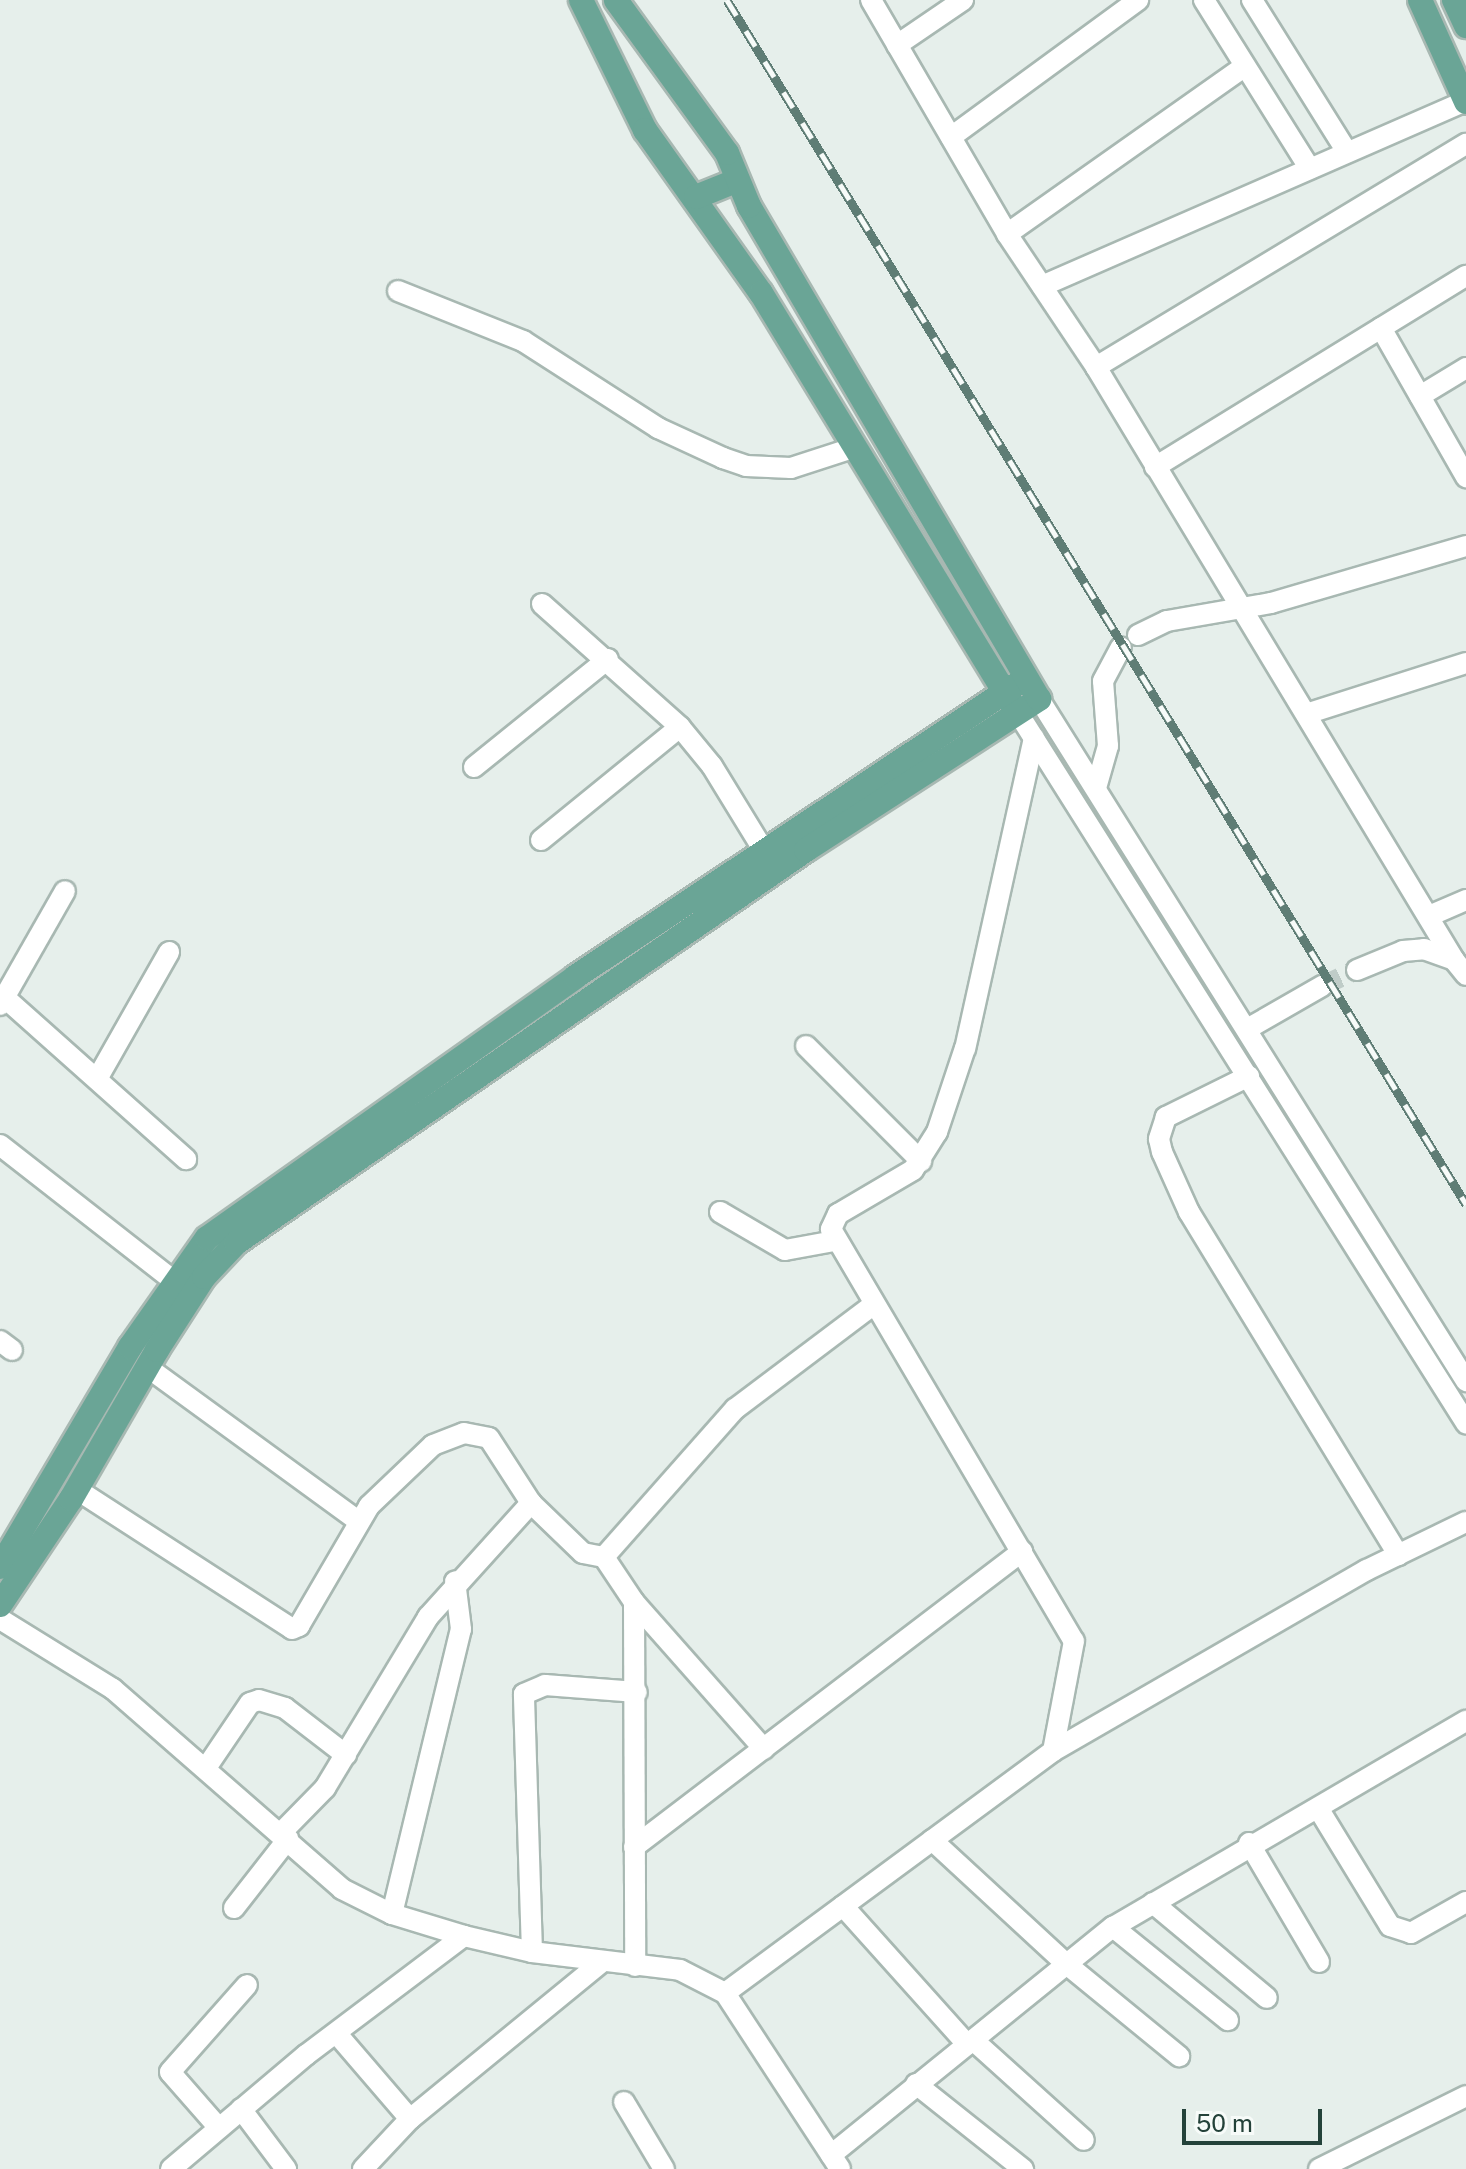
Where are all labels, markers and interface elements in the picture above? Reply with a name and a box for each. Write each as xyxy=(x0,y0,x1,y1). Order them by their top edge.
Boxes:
scale bar xyxy=(1186,2093,1326,2143)
text: 50 m xyxy=(1196,2109,1253,2137)

